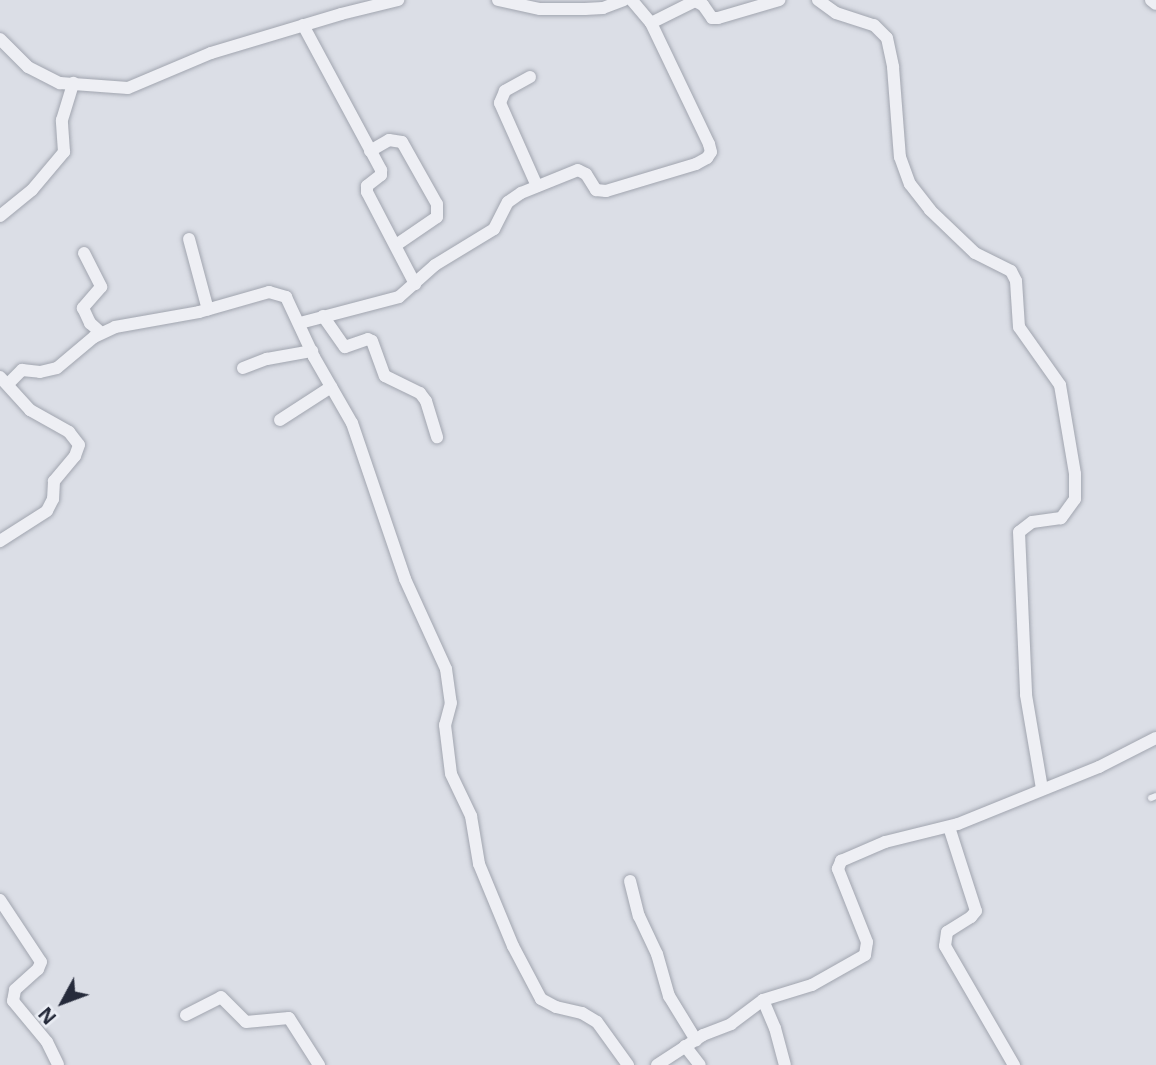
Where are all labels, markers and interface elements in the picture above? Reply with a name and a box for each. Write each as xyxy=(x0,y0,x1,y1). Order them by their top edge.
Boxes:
north arrow xyxy=(28,967,98,1037)
text: N xyxy=(32,1001,62,1030)

